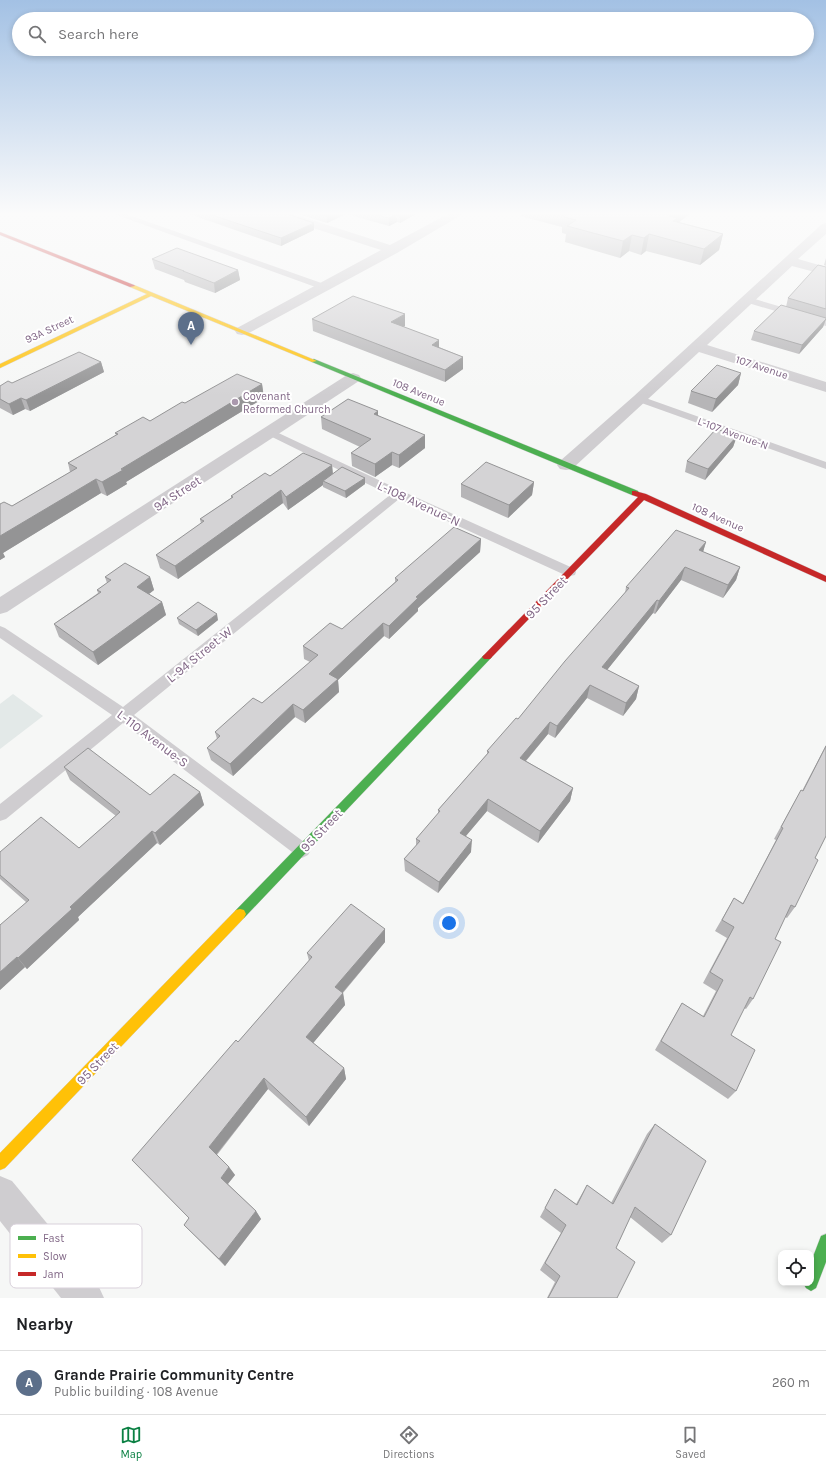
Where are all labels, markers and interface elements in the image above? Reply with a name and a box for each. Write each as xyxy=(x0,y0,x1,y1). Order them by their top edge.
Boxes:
search box xyxy=(12,12,814,56)
icon: search xyxy=(26,23,48,45)
text: Search here xyxy=(58,25,139,43)
pin: A xyxy=(178,312,204,345)
street label: 93A Street xyxy=(23,313,76,346)
street label: 107 Avenue xyxy=(734,353,790,382)
street label: 108 Avenue xyxy=(391,376,447,409)
place label: Covenant Reformed Church xyxy=(243,390,331,416)
marker: Covenant Reformed Church xyxy=(230,397,240,407)
street label: L-107 Avenue-N xyxy=(696,415,770,452)
street label: 94 Street xyxy=(151,472,204,514)
street label: L-108 Avenue-N xyxy=(375,478,463,529)
street label: 108 Avenue xyxy=(690,500,746,535)
street label: 95 Street xyxy=(522,573,570,622)
street label: L-94 Street-W xyxy=(163,623,236,685)
street label: L-110 Avenue-S xyxy=(114,707,191,770)
street label: 95 Street xyxy=(297,806,345,855)
your location xyxy=(439,913,459,933)
street label: 95 Street xyxy=(73,1039,121,1088)
legend xyxy=(10,1224,142,1288)
text: Fast xyxy=(43,1232,64,1245)
text: Slow xyxy=(43,1250,67,1263)
map controls xyxy=(778,1250,814,1286)
button: locate xyxy=(778,1250,814,1286)
text: Jam xyxy=(43,1268,64,1281)
text: Nearby xyxy=(16,1314,73,1334)
text: Grande Prairie Community Centre xyxy=(54,1366,294,1384)
text: A xyxy=(25,1375,33,1390)
text: 260 m xyxy=(772,1375,810,1390)
text: Public building · 108 Avenue xyxy=(54,1384,218,1399)
tab: Map xyxy=(120,1424,142,1461)
tab: Directions xyxy=(383,1424,435,1461)
tab: Saved xyxy=(675,1424,706,1461)

